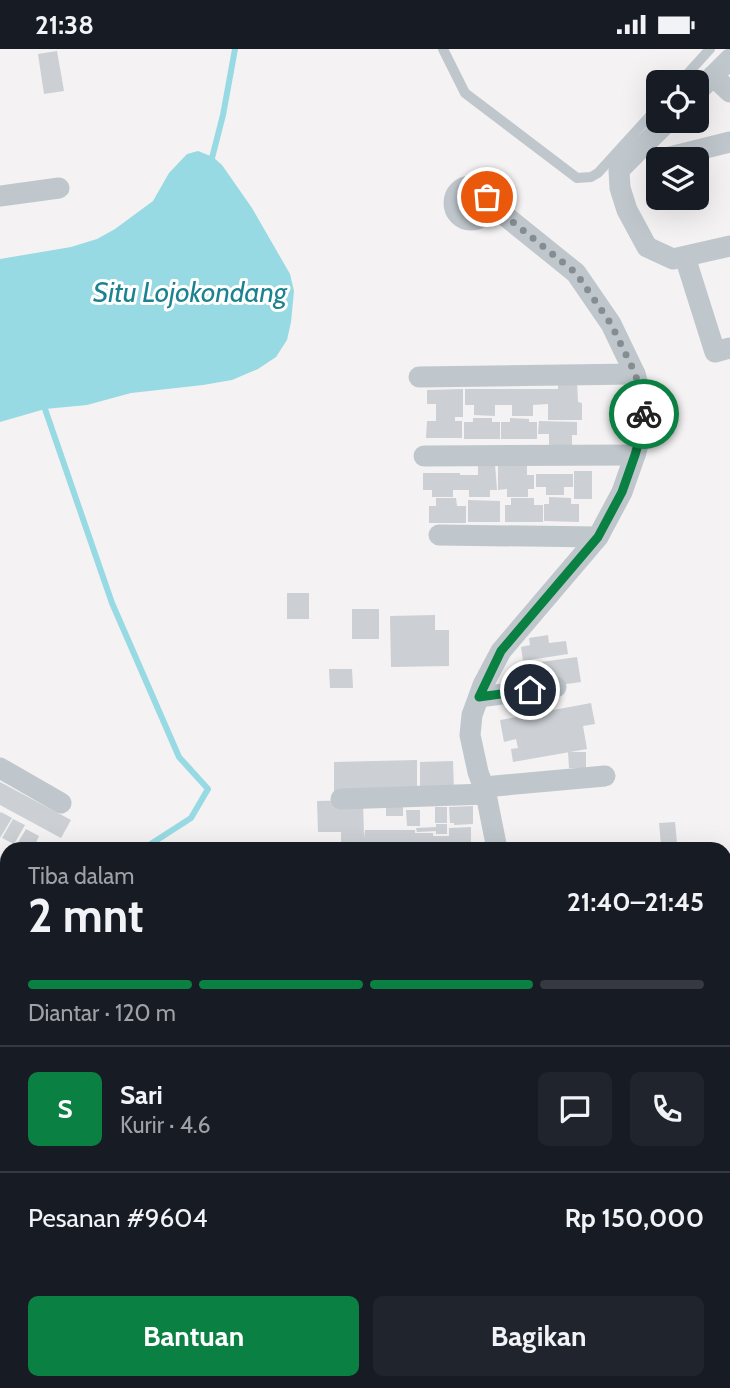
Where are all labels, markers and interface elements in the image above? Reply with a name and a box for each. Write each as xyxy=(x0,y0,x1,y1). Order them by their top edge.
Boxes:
text: 21:38 xyxy=(35,9,94,41)
map controls xyxy=(646,70,709,210)
button: locate xyxy=(646,70,709,133)
button: layers xyxy=(646,147,709,210)
pin xyxy=(457,167,517,227)
icon: bag xyxy=(468,178,506,216)
water label: Situ Lojokondang xyxy=(93,275,288,309)
courier xyxy=(609,379,679,449)
icon: bike xyxy=(625,395,663,433)
pin xyxy=(500,660,560,720)
icon: home xyxy=(511,671,549,709)
text: Tiba dalam xyxy=(28,862,134,890)
text: 21:40–21:45 xyxy=(567,886,704,918)
text: 2 mnt xyxy=(28,888,144,944)
text: Diantar · 120 m xyxy=(28,999,176,1027)
button: chat xyxy=(538,1072,612,1146)
button: phone xyxy=(630,1072,704,1146)
text: Sari xyxy=(120,1079,163,1111)
text: S xyxy=(57,1093,73,1125)
text: Kurir · 4.6 xyxy=(120,1111,211,1139)
text: Pesanan #9604 xyxy=(28,1202,208,1234)
text: Rp 150,000 xyxy=(565,1202,704,1234)
button: Bantuan xyxy=(28,1296,359,1376)
button: Bagikan xyxy=(373,1296,704,1376)

